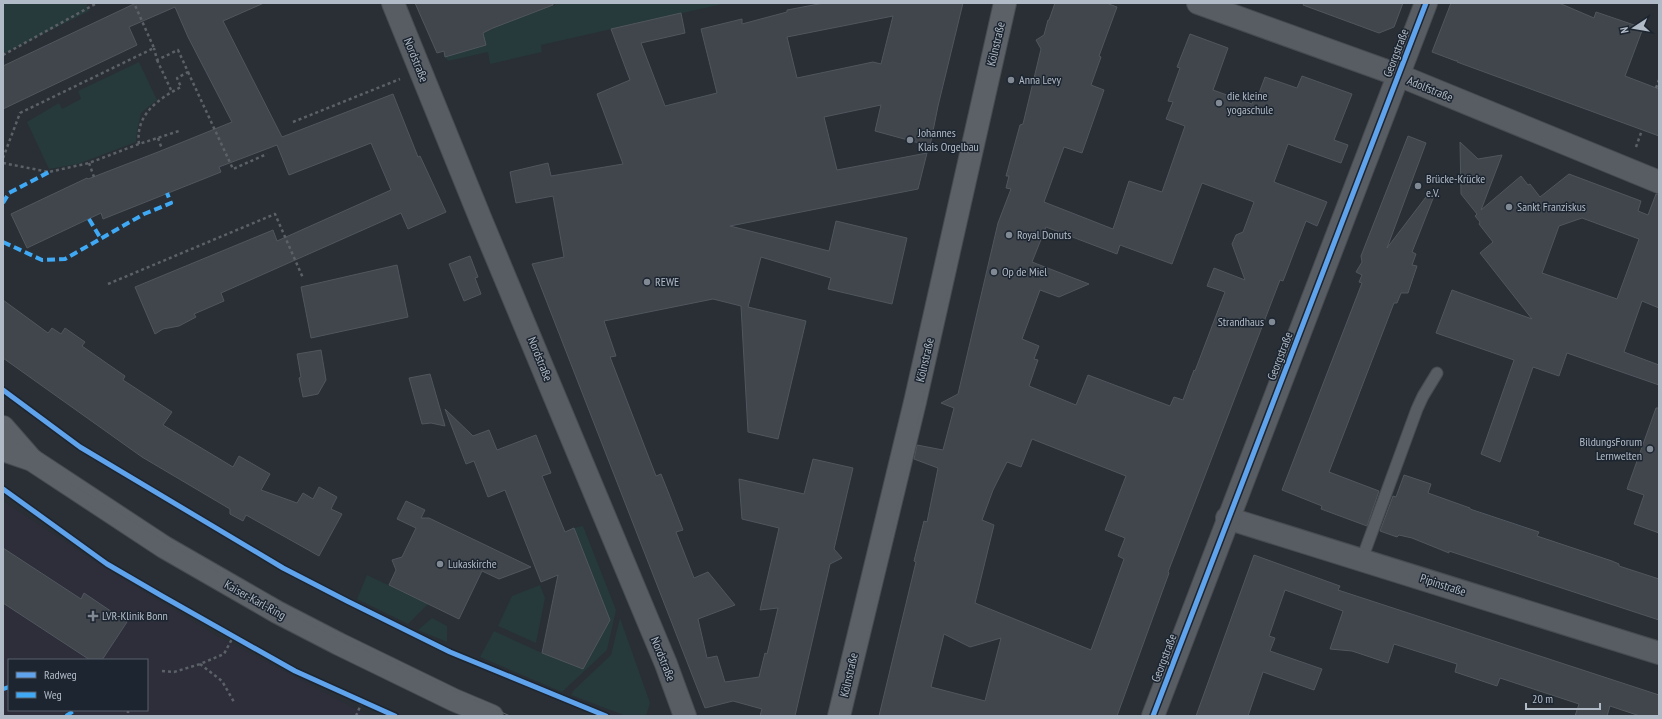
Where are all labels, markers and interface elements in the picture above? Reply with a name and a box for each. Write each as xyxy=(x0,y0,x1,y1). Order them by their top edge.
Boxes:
north arrow xyxy=(1614,8,1654,48)
street label: Kölnstraße xyxy=(983,20,1008,67)
street label: Georgstraße xyxy=(1379,26,1412,79)
text: N xyxy=(1617,26,1632,34)
street label: Nordstraße xyxy=(401,35,432,84)
place label: Anna Levy xyxy=(1019,72,1062,87)
street label: Adolfstraße xyxy=(1405,73,1455,105)
marker: Anna Levy xyxy=(1006,75,1016,85)
place label: die kleine yogaschule xyxy=(1227,88,1273,117)
marker: die kleine yogaschule xyxy=(1214,98,1224,108)
place label: Johannes Klais Orgelbau xyxy=(917,125,979,154)
marker: Johannes Klais Orgelbau xyxy=(905,135,915,145)
place label: Brücke-Krücke e.V. xyxy=(1426,171,1485,200)
marker: Brücke-Krücke e.V. xyxy=(1413,181,1423,191)
place label: Sankt Franziskus xyxy=(1517,199,1586,214)
marker: Sankt Franziskus xyxy=(1504,202,1514,212)
place label: Royal Donuts xyxy=(1017,227,1071,242)
marker: Royal Donuts xyxy=(1004,230,1014,240)
place label: Op de Miel xyxy=(1002,264,1047,279)
marker: Op de Miel xyxy=(989,267,999,277)
place label: REWE xyxy=(655,274,679,289)
marker: REWE xyxy=(642,277,652,287)
place label: Strandhaus xyxy=(1218,314,1264,329)
marker: Strandhaus xyxy=(1267,317,1277,327)
street label: Georgstraße xyxy=(1263,329,1296,382)
street label: Nordstraße xyxy=(525,334,556,383)
street label: Kölnstraße xyxy=(912,336,937,383)
place label: BildungsForum Lernwelten xyxy=(1580,434,1642,463)
marker: BildungsForum Lernwelten xyxy=(1645,444,1655,454)
place label: Lukaskirche xyxy=(448,556,497,571)
marker: Lukaskirche xyxy=(435,559,445,569)
street label: Pipinstraße xyxy=(1418,570,1468,599)
street label: Kaiser-Karl-Ring xyxy=(222,577,288,623)
place label: LVR-Klinik Bonn xyxy=(102,608,168,623)
marker: LVR-Klinik Bonn xyxy=(87,610,99,622)
street label: Georgstraße xyxy=(1147,631,1180,684)
street label: Nordstraße xyxy=(648,634,679,683)
street label: Kölnstraße xyxy=(836,651,861,698)
legend xyxy=(8,659,148,711)
text: Radweg xyxy=(44,667,77,682)
scale bar xyxy=(1526,685,1600,711)
text: Weg xyxy=(44,687,62,702)
text: 20 m xyxy=(1532,691,1553,706)

